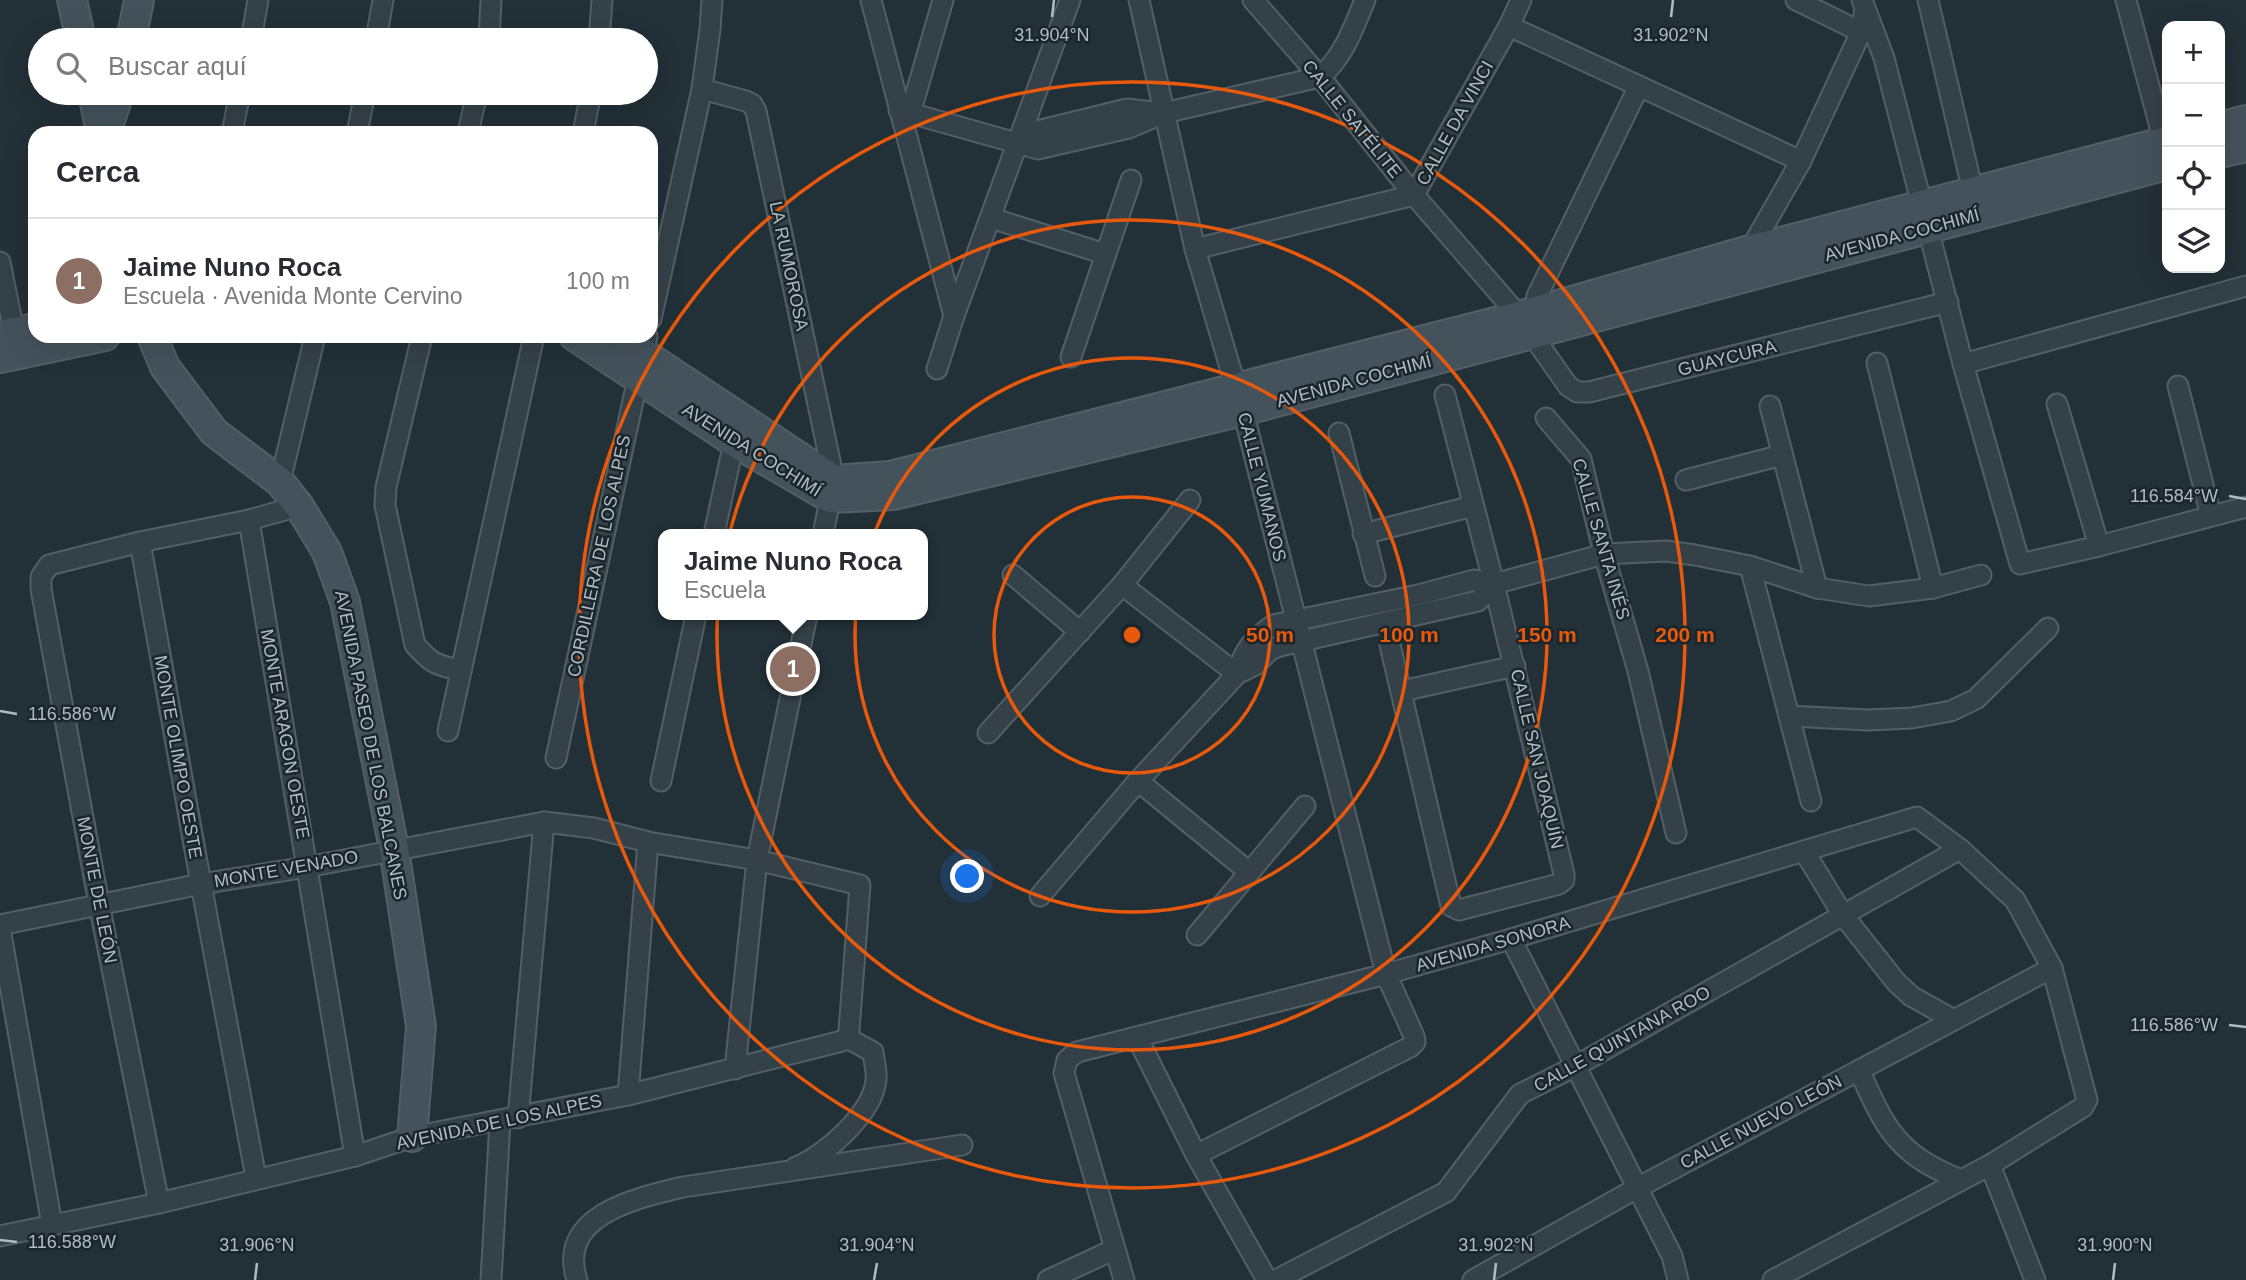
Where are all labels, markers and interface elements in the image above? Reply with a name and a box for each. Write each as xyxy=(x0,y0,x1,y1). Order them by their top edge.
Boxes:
map controls xyxy=(2162,21,2225,273)
button: + xyxy=(2162,21,2225,84)
text: 31.904°N xyxy=(1014,25,1090,45)
text: 31.902°N xyxy=(1633,25,1709,45)
search box xyxy=(28,28,658,105)
icon: search xyxy=(52,48,90,86)
text: Buscar aquí xyxy=(108,51,247,81)
street label: CALLE SATÉLITE xyxy=(1298,56,1406,182)
street label: CALLE DA VINCI xyxy=(1413,57,1497,189)
button: − xyxy=(2162,84,2225,147)
button: locate xyxy=(2162,147,2225,210)
text: Cerca xyxy=(56,155,139,188)
street label: LA RUMOROSA xyxy=(765,199,813,333)
street label: AVENIDA COCHIMÍ xyxy=(1822,205,1982,265)
button: layers xyxy=(2162,210,2225,273)
text: Jaime Nuno Roca xyxy=(123,252,341,282)
text: 1 xyxy=(73,268,85,294)
text: 100 m xyxy=(566,268,630,294)
text: Escuela · Avenida Monte Cervino xyxy=(123,283,463,309)
street label: GUAYCURA xyxy=(1676,336,1778,380)
street label: AVENIDA COCHIMÍ xyxy=(1274,351,1434,411)
street label: AVENIDA COCHIMÍ xyxy=(679,399,825,501)
street label: CALLE YUMANOS xyxy=(1234,410,1290,564)
street label: CORDILLERA DE LOS ALPES xyxy=(564,433,634,679)
street label: CALLE SANTA INÉS xyxy=(1568,456,1634,622)
text: 116.584°W xyxy=(2130,486,2218,506)
popup xyxy=(658,529,928,620)
text: Jaime Nuno Roca xyxy=(684,546,902,576)
text: Escuela xyxy=(684,577,766,603)
street label: AVENIDA PASEO DE LOS BALCANES xyxy=(331,589,411,901)
centre of rings xyxy=(1120,623,1144,647)
text: 50 m xyxy=(1246,623,1294,646)
text: 100 m xyxy=(1379,623,1439,646)
text: 150 m xyxy=(1517,623,1577,646)
text: 200 m xyxy=(1655,623,1715,646)
street label: MONTE ARAGON OESTE xyxy=(257,627,313,841)
pin: 1 xyxy=(770,643,816,695)
street label: MONTE OLIMPO OESTE xyxy=(150,654,206,860)
street label: CALLE SAN JOAQUÍN xyxy=(1507,667,1567,851)
text: 116.586°W xyxy=(28,704,116,724)
street label: MONTE DE LEÓN xyxy=(73,815,122,965)
street label: MONTE VENADO xyxy=(212,846,360,892)
your location xyxy=(950,859,984,893)
street label: AVENIDA SONORA xyxy=(1413,912,1573,976)
street label: CALLE QUINTANA ROO xyxy=(1530,982,1714,1096)
text: 116.586°W xyxy=(2130,1015,2218,1035)
street label: CALLE NUEVO LEÓN xyxy=(1676,1070,1845,1173)
street label: AVENIDA DE LOS ALPES xyxy=(394,1090,604,1154)
text: 116.588°W xyxy=(28,1232,116,1252)
text: 31.906°N xyxy=(219,1235,295,1255)
text: 31.904°N xyxy=(839,1235,915,1255)
text: 31.902°N xyxy=(1458,1235,1534,1255)
text: 31.900°N xyxy=(2077,1235,2153,1255)

